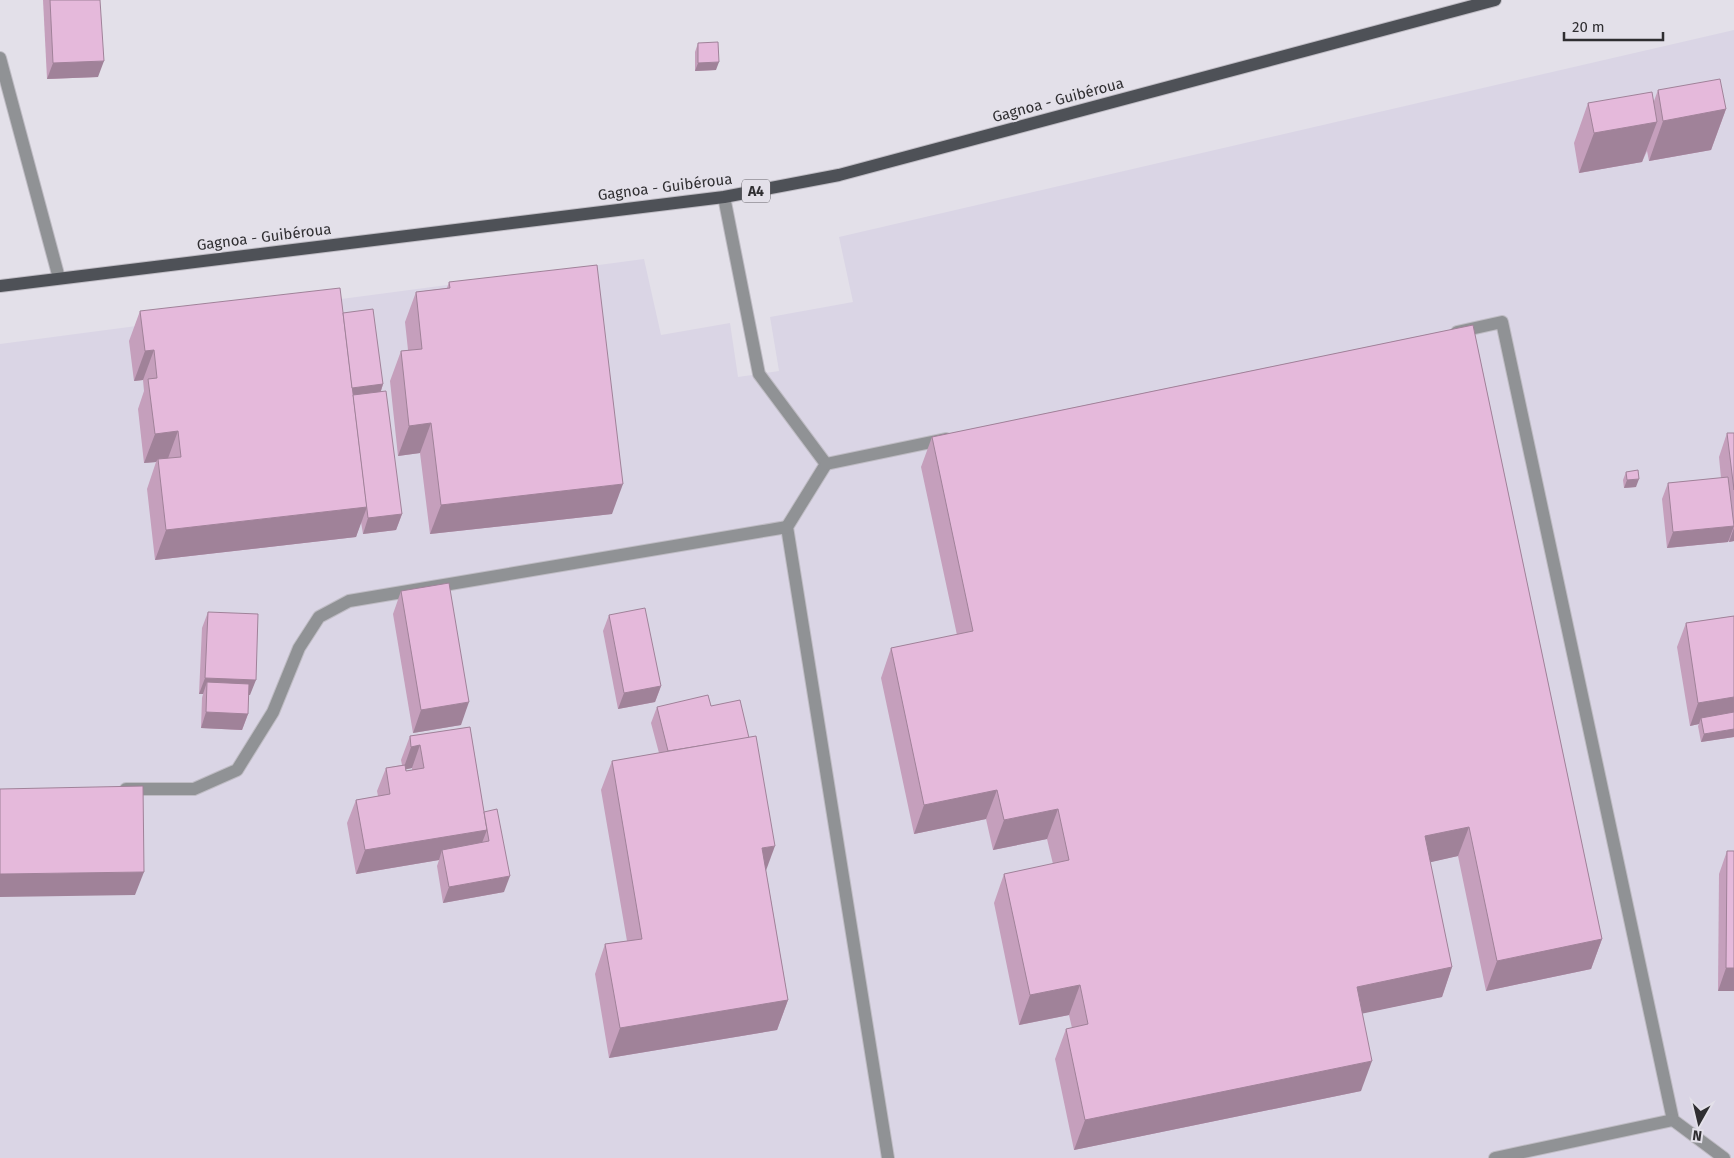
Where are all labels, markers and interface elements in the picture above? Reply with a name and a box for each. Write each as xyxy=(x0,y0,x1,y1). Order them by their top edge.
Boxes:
scale bar xyxy=(1564,10,1663,42)
text: 20 m xyxy=(1572,18,1605,36)
street label: Gagnoa - Guibéroua xyxy=(990,74,1126,126)
street label: Gagnoa - Guibéroua xyxy=(597,170,733,204)
road number: A4 xyxy=(742,180,770,202)
street label: Gagnoa - Guibéroua xyxy=(196,220,332,254)
north arrow xyxy=(1674,1098,1724,1148)
text: N xyxy=(1691,1126,1703,1144)

